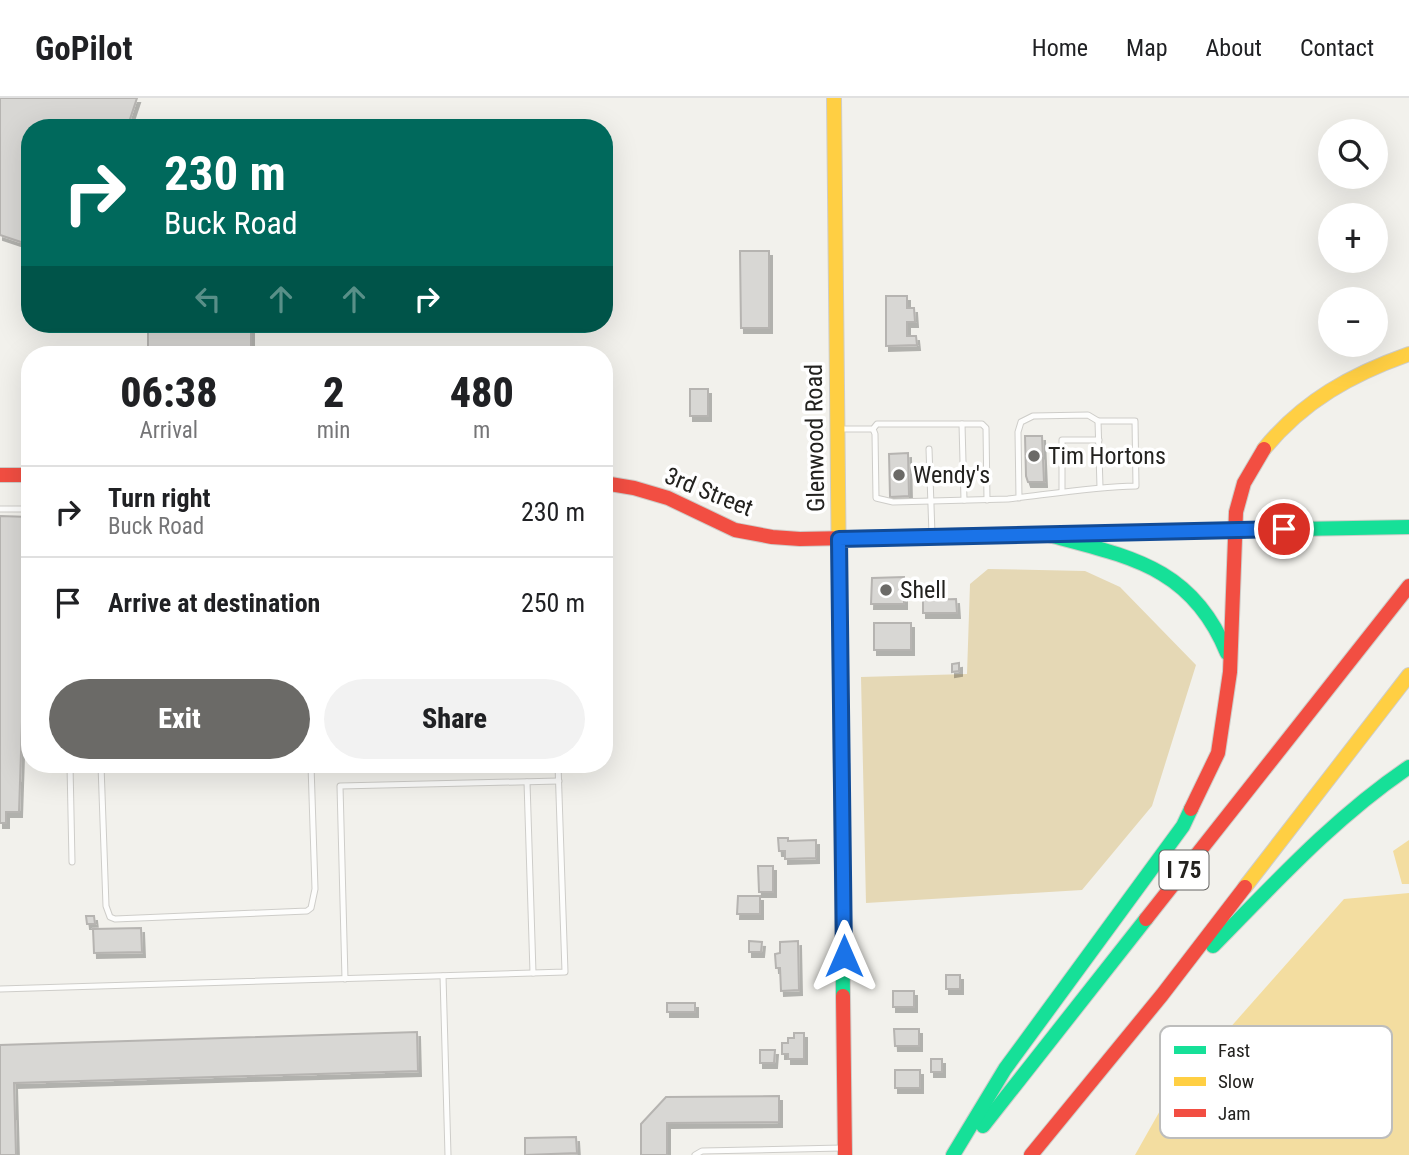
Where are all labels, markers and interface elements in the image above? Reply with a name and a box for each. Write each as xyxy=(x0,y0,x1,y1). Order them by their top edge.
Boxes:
text: GoPilot xyxy=(35,29,133,68)
text: Home xyxy=(1032,34,1088,62)
text: Map xyxy=(1126,34,1168,62)
text: About xyxy=(1206,34,1262,62)
text: Contact xyxy=(1300,34,1374,62)
map controls xyxy=(1318,119,1388,357)
button: search xyxy=(1318,119,1388,189)
text: 230 m xyxy=(164,145,286,202)
icon: right xyxy=(49,147,140,238)
button: + xyxy=(1318,203,1388,273)
text: Buck Road xyxy=(164,204,298,242)
icon: left xyxy=(189,280,227,318)
icon: ahead xyxy=(262,280,300,318)
icon: ahead xyxy=(335,280,373,318)
icon: right xyxy=(408,280,446,318)
button: − xyxy=(1318,287,1388,357)
street label: Glenwood Road xyxy=(800,364,830,512)
text: 06:38 xyxy=(120,368,217,417)
text: 2 xyxy=(323,368,344,417)
text: 480 xyxy=(450,368,514,417)
text: Arrival xyxy=(140,417,198,444)
text: min xyxy=(317,417,350,444)
text: m xyxy=(473,417,490,444)
place label: Tim Hortons xyxy=(1048,442,1166,470)
marker: Tim Hortons xyxy=(1026,448,1042,464)
place label: Wendy's xyxy=(913,461,990,489)
street label: 3rd Street xyxy=(661,462,757,522)
marker: Wendy's xyxy=(891,467,907,483)
text: Turn right xyxy=(108,483,210,513)
icon: right xyxy=(49,493,87,531)
text: 230 m xyxy=(521,497,585,527)
pin xyxy=(1254,499,1314,559)
icon: arrive xyxy=(1265,510,1303,548)
text: Buck Road xyxy=(108,513,204,540)
place label: Shell xyxy=(900,576,946,604)
marker: Shell xyxy=(878,582,894,598)
icon: arrive xyxy=(49,584,87,622)
text: Arrive at destination xyxy=(108,588,320,618)
text: 250 m xyxy=(521,588,585,618)
button: Exit xyxy=(49,679,310,759)
button: Share xyxy=(324,679,585,759)
road number: I 75 xyxy=(1160,850,1208,890)
position arrow xyxy=(807,919,881,993)
legend xyxy=(1160,1026,1392,1138)
text: Fast xyxy=(1218,1039,1250,1062)
text: Slow xyxy=(1218,1070,1254,1093)
text: Jam xyxy=(1218,1102,1251,1125)

